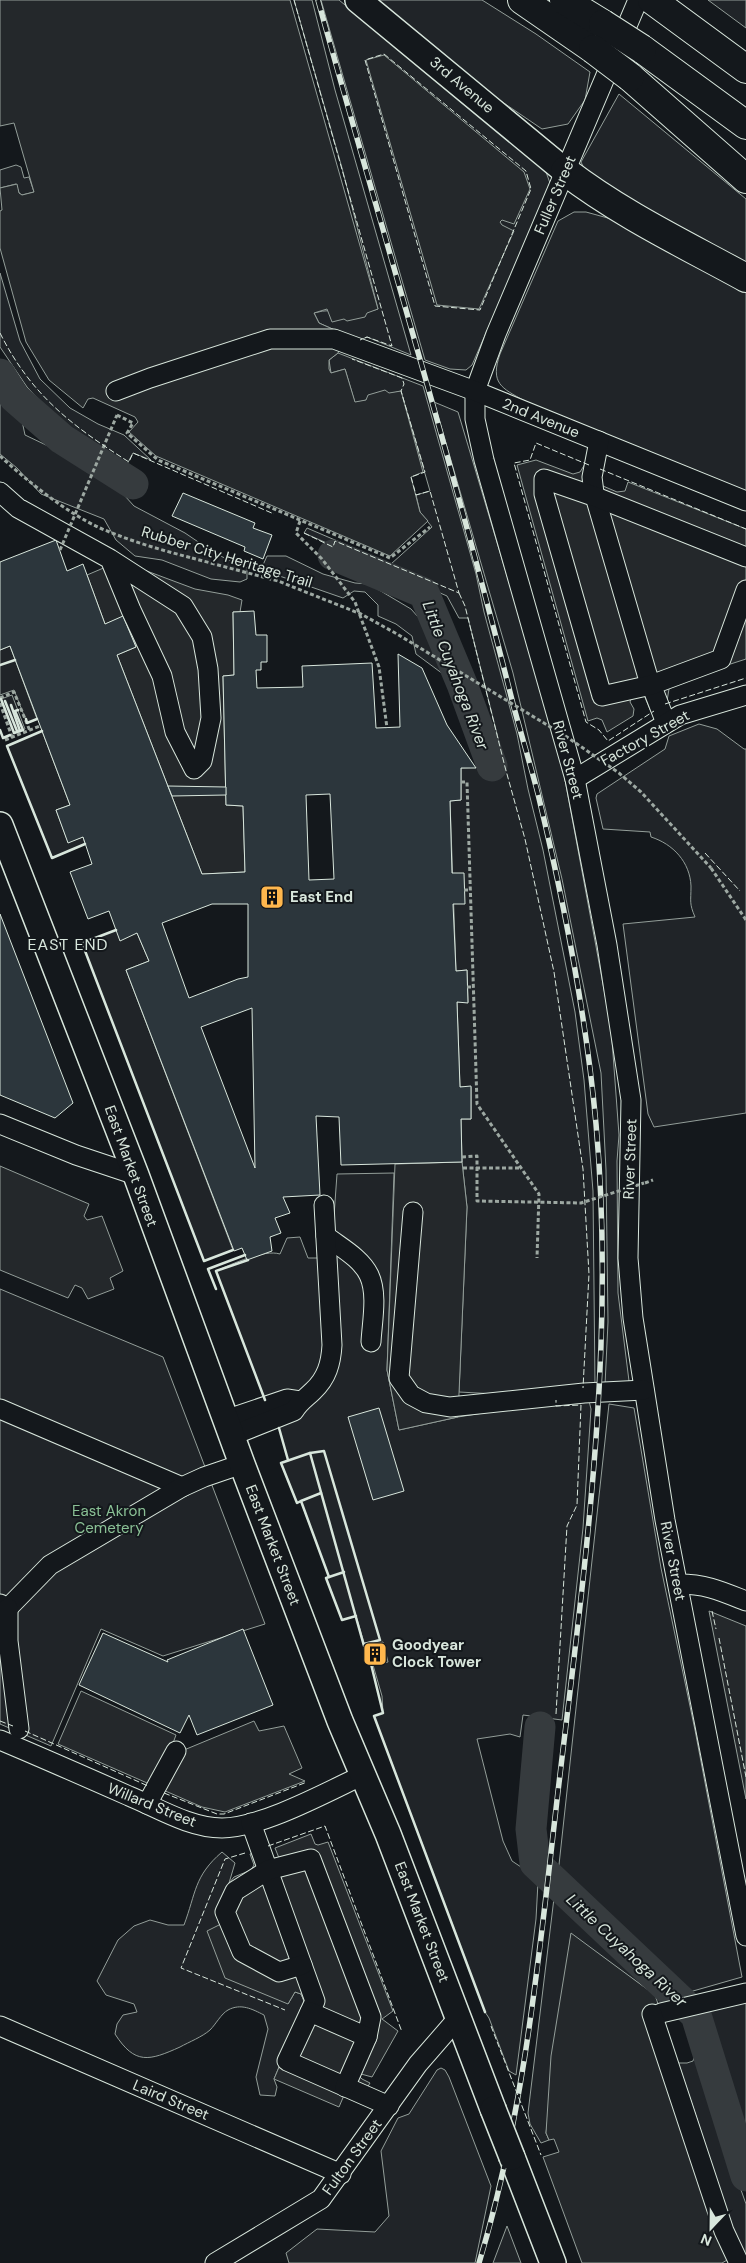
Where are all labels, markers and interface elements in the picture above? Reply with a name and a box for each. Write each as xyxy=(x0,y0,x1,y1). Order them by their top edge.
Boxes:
street label: 3rd Avenue xyxy=(426,52,498,118)
street label: Fuller Street xyxy=(529,152,581,238)
street label: 2nd Avenue xyxy=(499,393,583,443)
street label: Rubber City Heritage Trail xyxy=(139,521,315,593)
water label: Little Cuyahoga River xyxy=(417,598,494,753)
street label: Factory Street xyxy=(597,705,693,771)
street label: River Street xyxy=(548,718,588,802)
building icon: East End xyxy=(259,884,285,910)
place label: East End xyxy=(290,887,353,907)
district label: EAST END xyxy=(27,934,109,955)
street label: East Market Street xyxy=(100,1103,162,1230)
street label: River Street xyxy=(619,1118,641,1200)
street label: East Market Street xyxy=(241,1482,305,1608)
park label: East Akron Cemetery xyxy=(72,1501,146,1538)
street label: River Street xyxy=(655,1520,691,1603)
place label: Goodyear Clock Tower xyxy=(392,1635,481,1672)
building icon: Goodyear Clock Tower xyxy=(362,1641,388,1667)
street label: Willard Street xyxy=(105,1778,200,1832)
street label: East Market Street xyxy=(390,1859,454,1985)
water label: Little Cuyahoga River xyxy=(562,1889,692,2012)
street label: Laird Street xyxy=(130,2075,212,2125)
street label: Fulton Street xyxy=(318,2115,387,2199)
north arrow xyxy=(686,2203,736,2253)
text: N xyxy=(698,2230,714,2250)

